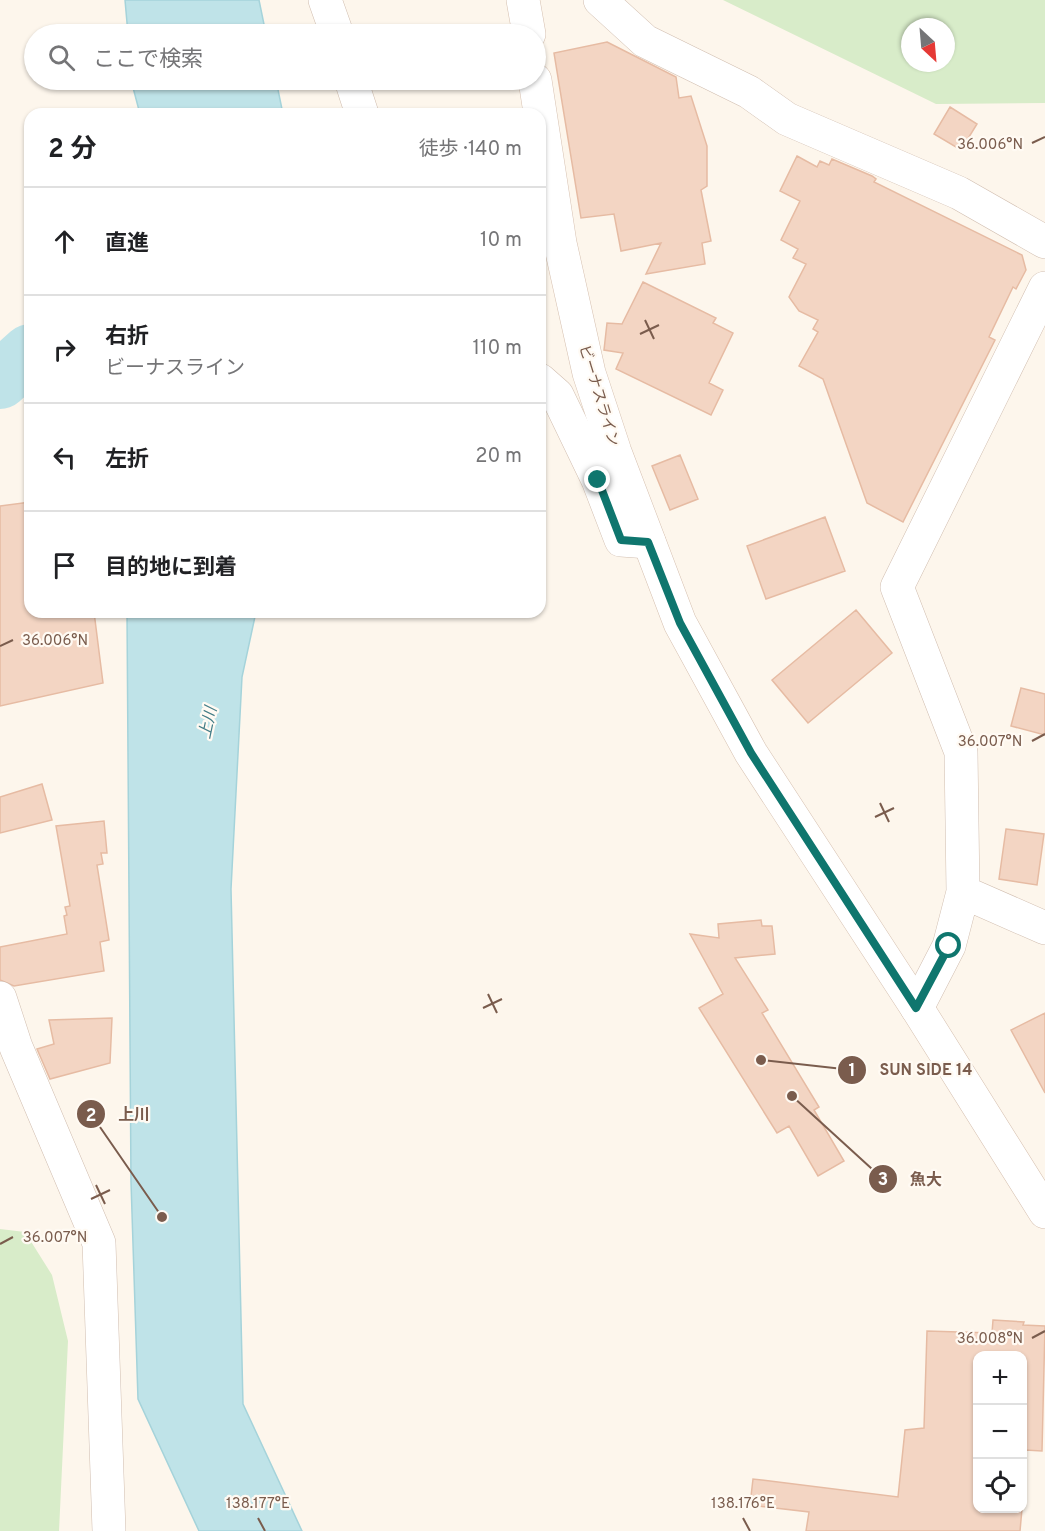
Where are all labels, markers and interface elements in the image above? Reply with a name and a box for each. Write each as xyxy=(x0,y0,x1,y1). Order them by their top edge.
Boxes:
north arrow xyxy=(901,18,955,72)
search box xyxy=(24,24,546,90)
icon: search xyxy=(45,41,78,74)
text: ここで検索 xyxy=(93,47,203,74)
text: 2 分 xyxy=(48,134,96,167)
text: 36.006°N xyxy=(957,136,1023,155)
text: 徒歩 · 140 m xyxy=(419,137,522,163)
icon: ahead xyxy=(48,225,81,258)
text: 10 m xyxy=(480,228,522,254)
text: 直進 xyxy=(105,231,149,258)
text: 右折 xyxy=(105,324,149,351)
icon: right xyxy=(48,333,81,366)
text: 110 m xyxy=(473,336,522,362)
street label: ビーナスライン xyxy=(574,343,622,449)
text: ビーナスライン xyxy=(105,356,245,382)
icon: left xyxy=(48,441,81,474)
text: 20 m xyxy=(475,444,522,470)
text: 左折 xyxy=(105,447,149,474)
route end xyxy=(584,466,610,492)
icon: arrive xyxy=(48,549,81,582)
text: 目的地に到着 xyxy=(105,555,237,582)
text: 36.006°N xyxy=(22,632,88,651)
water label: 上川 xyxy=(196,703,223,741)
text: 36.007°N xyxy=(958,733,1022,752)
route start xyxy=(935,932,961,958)
callout: SUN SIDE 14 xyxy=(837,1053,985,1087)
text: 1 xyxy=(848,1060,856,1083)
text: SUN SIDE 14 xyxy=(879,1061,973,1081)
callout: 上川 xyxy=(76,1097,162,1131)
text: 2 xyxy=(85,1105,97,1128)
text: 上川 xyxy=(118,1106,150,1126)
callout: 魚大 xyxy=(868,1162,954,1196)
text: 3 xyxy=(878,1169,888,1192)
text: 魚大 xyxy=(910,1170,942,1191)
text: 36.007°N xyxy=(23,1229,87,1248)
text: 36.008°N xyxy=(957,1330,1023,1349)
map controls xyxy=(973,1351,1027,1513)
button: + xyxy=(973,1351,1027,1405)
button: − xyxy=(973,1405,1027,1459)
button: locate xyxy=(973,1459,1027,1513)
text: 138.177°E xyxy=(226,1495,290,1514)
text: 138.176°E xyxy=(711,1495,775,1514)

